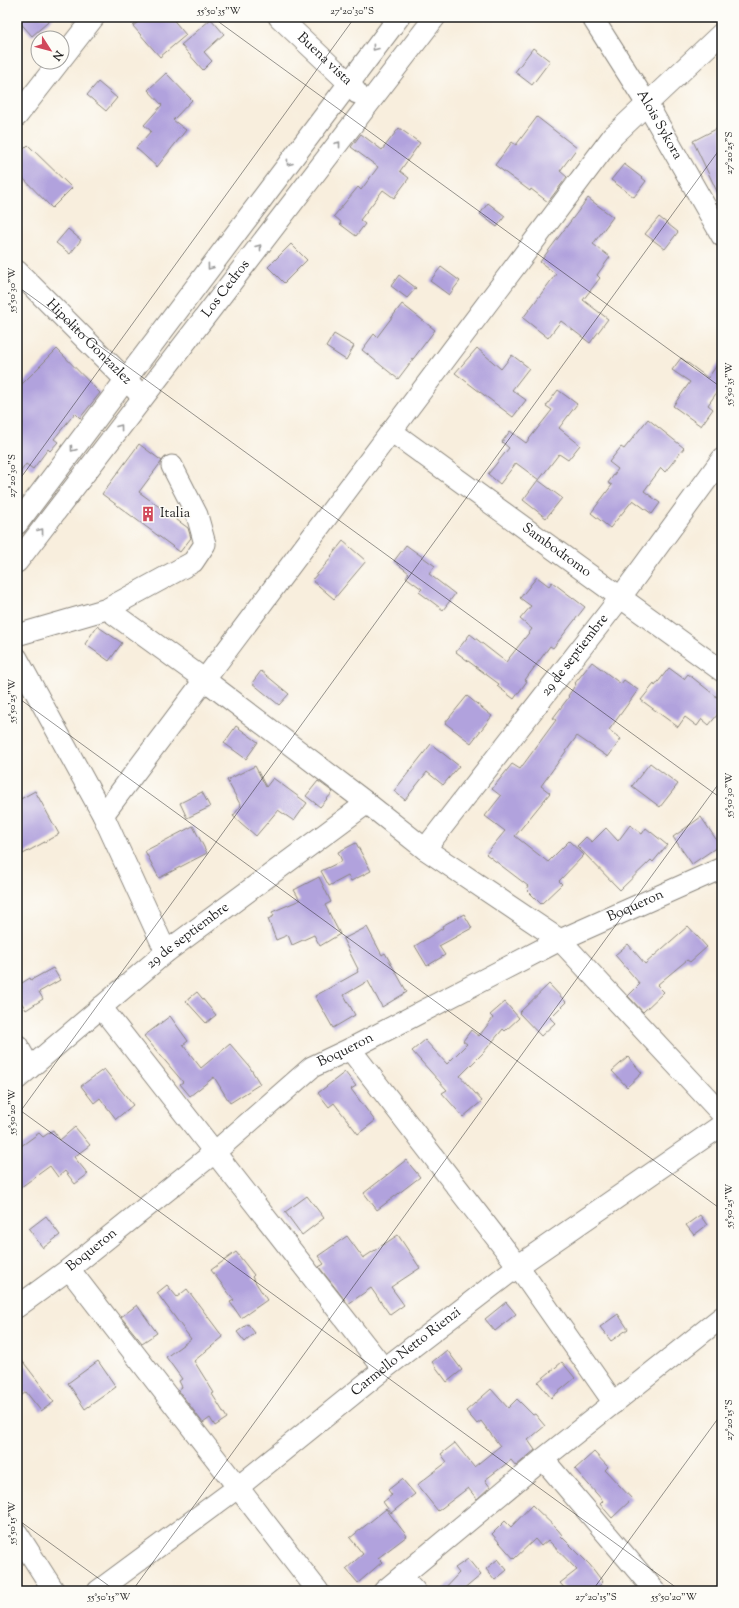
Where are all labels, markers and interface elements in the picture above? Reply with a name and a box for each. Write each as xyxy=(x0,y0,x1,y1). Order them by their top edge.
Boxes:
text: 55°50'35"W xyxy=(196,4,241,19)
text: 27°20'30"S xyxy=(330,4,374,19)
street label: Buena vista xyxy=(292,28,357,91)
north arrow xyxy=(30,30,70,70)
one-way arrow xyxy=(373,44,380,51)
text: N xyxy=(48,46,67,64)
street label: Alois Sykora xyxy=(631,86,687,164)
text: 27°20'25"S xyxy=(722,132,737,174)
one-way arrow xyxy=(333,141,340,148)
one-way arrow xyxy=(286,159,293,166)
one-way arrow xyxy=(254,244,261,251)
street label: Los Cedros xyxy=(198,256,255,322)
one-way arrow xyxy=(208,263,215,270)
text: 55°50'30"W xyxy=(5,268,20,313)
street label: Hipolito Gonzazlez xyxy=(41,295,136,390)
text: 55°50'35"W xyxy=(722,362,737,407)
one-way arrow xyxy=(115,425,122,432)
one-way arrow xyxy=(71,445,78,452)
text: 27°20'30"S xyxy=(5,454,20,498)
place label: Italia xyxy=(160,504,191,524)
building icon: Italia xyxy=(139,505,157,523)
street label: Sambodromo xyxy=(517,519,595,583)
one-way arrow xyxy=(36,528,43,535)
street label: 29 de septiembre xyxy=(537,610,614,701)
text: 55°50'25"W xyxy=(5,679,20,724)
text: 55°50'30"W xyxy=(722,773,737,818)
street label: Boqueron xyxy=(604,885,667,928)
street label: 29 de septiembre xyxy=(142,898,234,974)
street label: Boqueron xyxy=(315,1028,377,1073)
text: 55°50'20"W xyxy=(5,1089,20,1136)
text: 55°50'25"W xyxy=(722,1184,737,1229)
street label: Boqueron xyxy=(62,1224,122,1277)
street label: Carmello Netto Rienzi xyxy=(347,1303,466,1402)
text: 27°20'15"S xyxy=(722,1399,737,1441)
text: 55°50'15"W xyxy=(5,1502,20,1545)
text: 55°50'15"W xyxy=(87,1590,130,1605)
text: 27°20'15"S xyxy=(575,1590,617,1605)
text: 55°50'20"W xyxy=(650,1590,697,1605)

